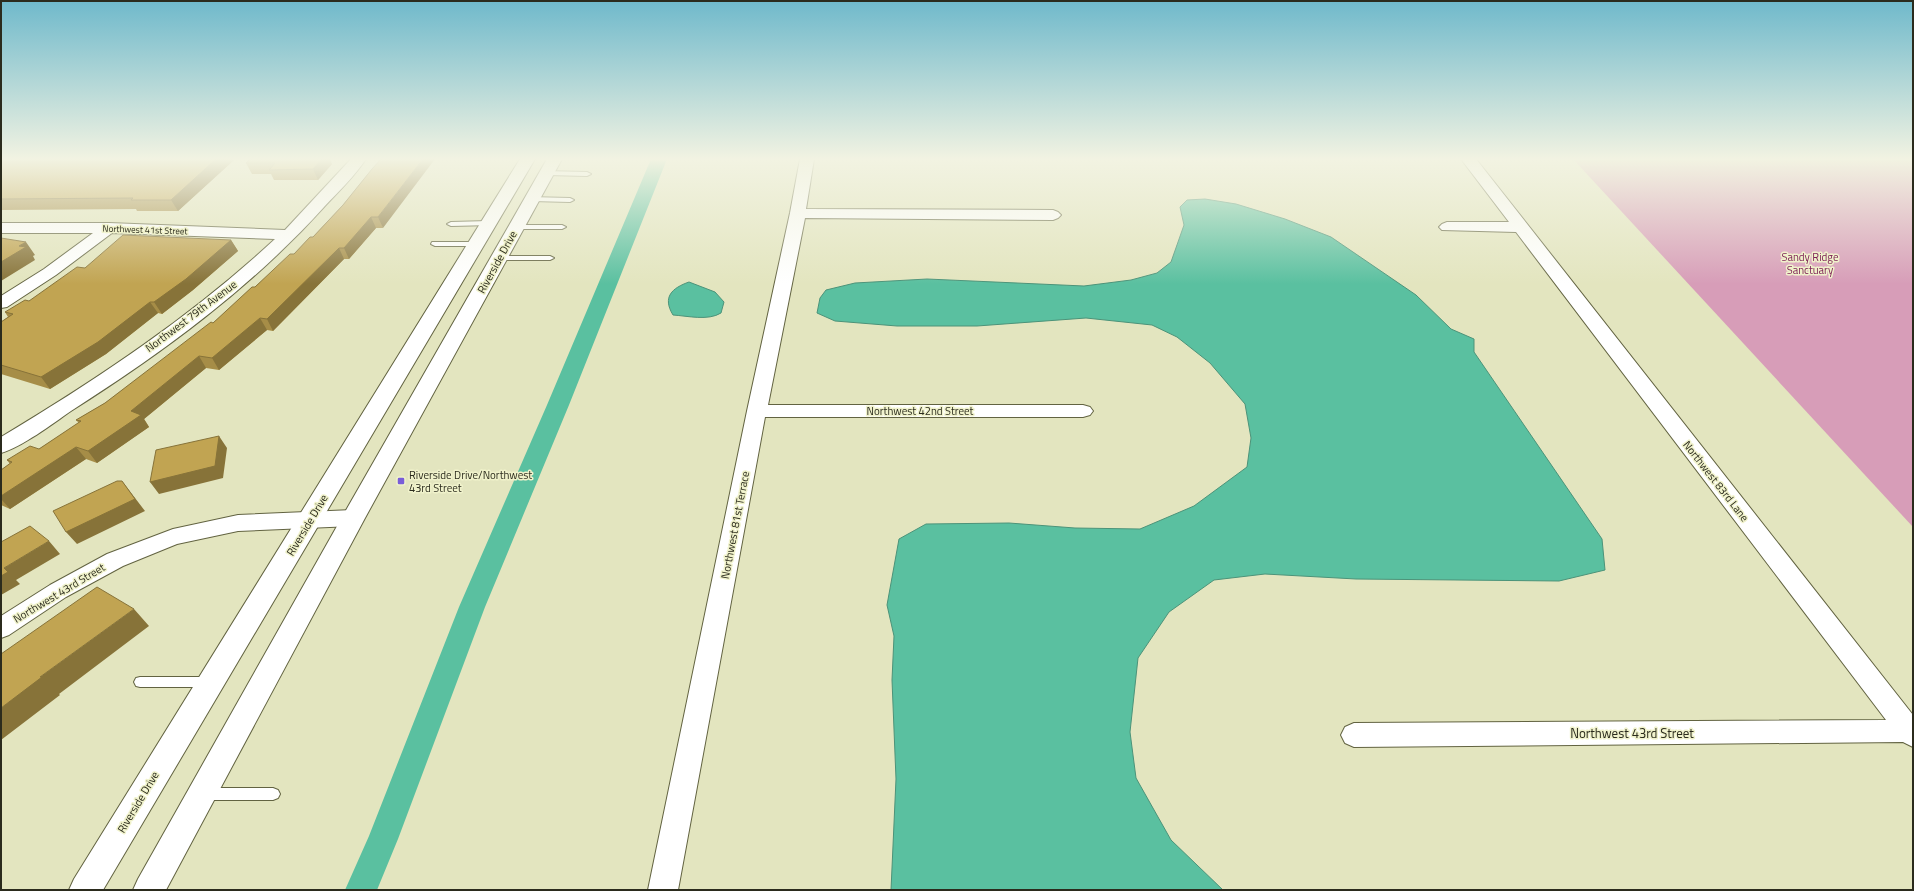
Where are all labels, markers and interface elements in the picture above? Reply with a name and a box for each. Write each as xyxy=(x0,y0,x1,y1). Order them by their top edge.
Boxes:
street label: Northwest 41st Street xyxy=(102,222,189,238)
street label: Riverside Drive xyxy=(473,228,521,296)
park label: Sandy Ridge Sanctuary xyxy=(1781,249,1839,278)
street label: Northwest 79th Avenue xyxy=(142,276,240,356)
street label: Northwest 42nd Street xyxy=(867,403,974,419)
street label: Northwest 83rd Lane xyxy=(1679,437,1753,525)
place label: Riverside Drive/Northwest 43rd Street xyxy=(409,467,532,496)
street label: Northwest 81st Terrace xyxy=(717,469,753,580)
marker: Riverside Drive/Northwest 43rd Street xyxy=(396,476,406,486)
street label: Riverside Drive xyxy=(282,491,332,559)
street label: Northwest 43rd Street xyxy=(10,559,108,627)
street label: Northwest 43rd Street xyxy=(1570,723,1694,743)
street label: Riverside Drive xyxy=(113,768,163,836)

